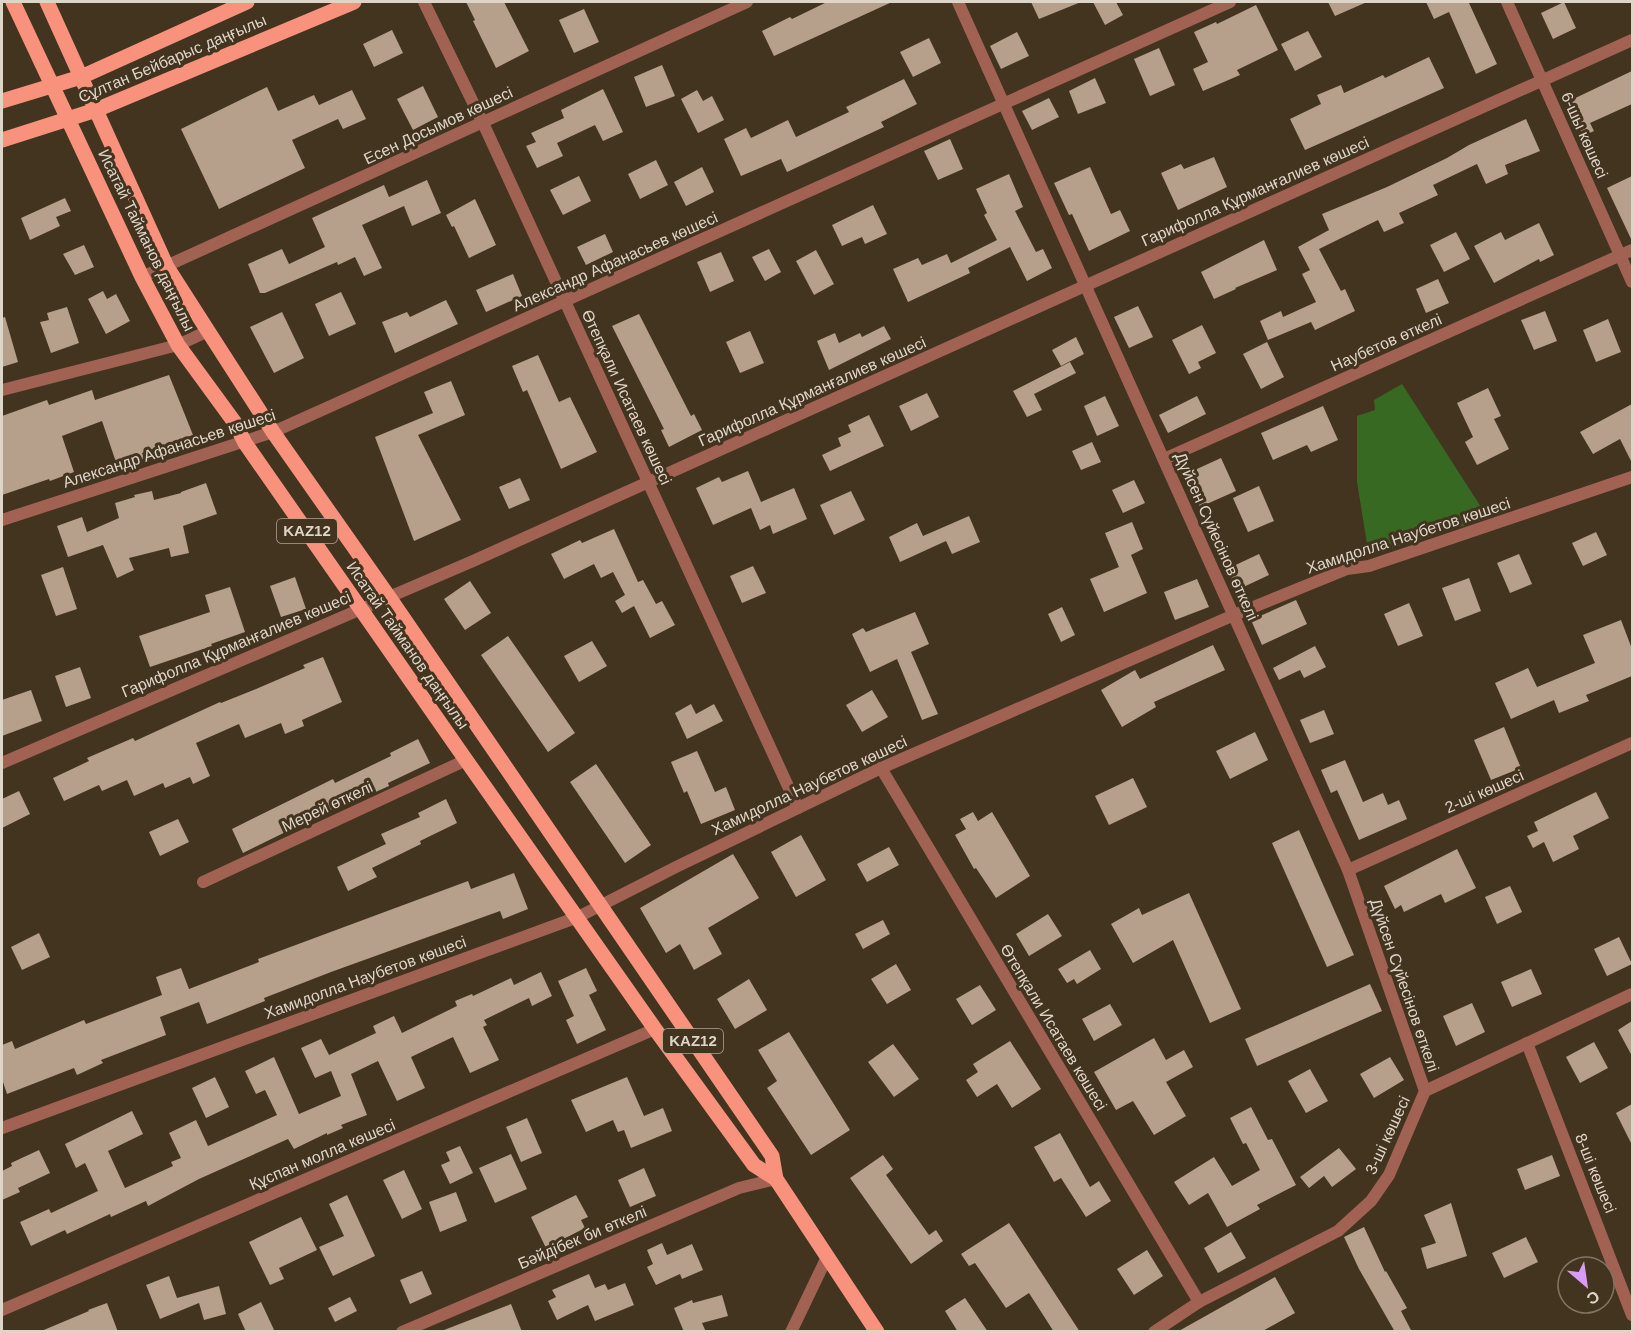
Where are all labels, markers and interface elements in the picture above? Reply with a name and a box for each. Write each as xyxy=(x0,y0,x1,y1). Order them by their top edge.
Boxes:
street label: Сұлтан Бейбарыс даңғылы xyxy=(76,11,269,106)
street label: Есен Досымов көшесі xyxy=(361,83,515,167)
street label: 6-шы көшесі xyxy=(1558,90,1611,181)
street label: Гарифолла Құрманғалиев көшесі xyxy=(1139,133,1372,249)
street label: Исатай Тайманов даңғылы xyxy=(95,147,198,334)
street label: Александр Афанасьев көшесі xyxy=(510,208,720,314)
street label: Өтепқали Исатаев көшесі xyxy=(579,307,675,487)
street label: Наубетов өткелі xyxy=(1328,310,1444,375)
street label: Гарифолла Құрманғалиев көшесі xyxy=(696,333,929,449)
street label: Александр Афанасьев көшесі xyxy=(61,406,278,491)
street label: Дүйсен Сүйесінов өткелі xyxy=(1172,449,1261,623)
street label: Хамидолла Наубетов көшесі xyxy=(1304,494,1512,577)
road number: KAZ12 xyxy=(277,519,337,543)
street label: Исатай Тайманов даңғылы xyxy=(343,558,472,732)
street label: Гарифолла Құрманғалиев көшесі xyxy=(119,588,353,701)
street label: Хамидолла Наубетов көшесі xyxy=(709,733,910,838)
street label: 2-ші көшесі xyxy=(1442,767,1526,816)
street label: Мерей өткелі xyxy=(279,778,375,835)
street label: Дүйсен Сүйесінов өткелі xyxy=(1367,896,1442,1074)
street label: Хамидолла Наубетов көшесі xyxy=(262,933,468,1022)
street label: Өтепқали Исатаев көшесі xyxy=(997,941,1110,1113)
road number: KAZ12 xyxy=(663,1029,723,1053)
street label: 3-ші көшесі xyxy=(1362,1093,1413,1177)
street label: Құспан молла көшесі xyxy=(247,1116,398,1193)
street label: 8-ші көшесі xyxy=(1572,1131,1619,1215)
street label: Бәйдібек би өткелі xyxy=(515,1203,649,1272)
north arrow xyxy=(1556,1255,1616,1315)
text: С xyxy=(1583,1287,1602,1308)

